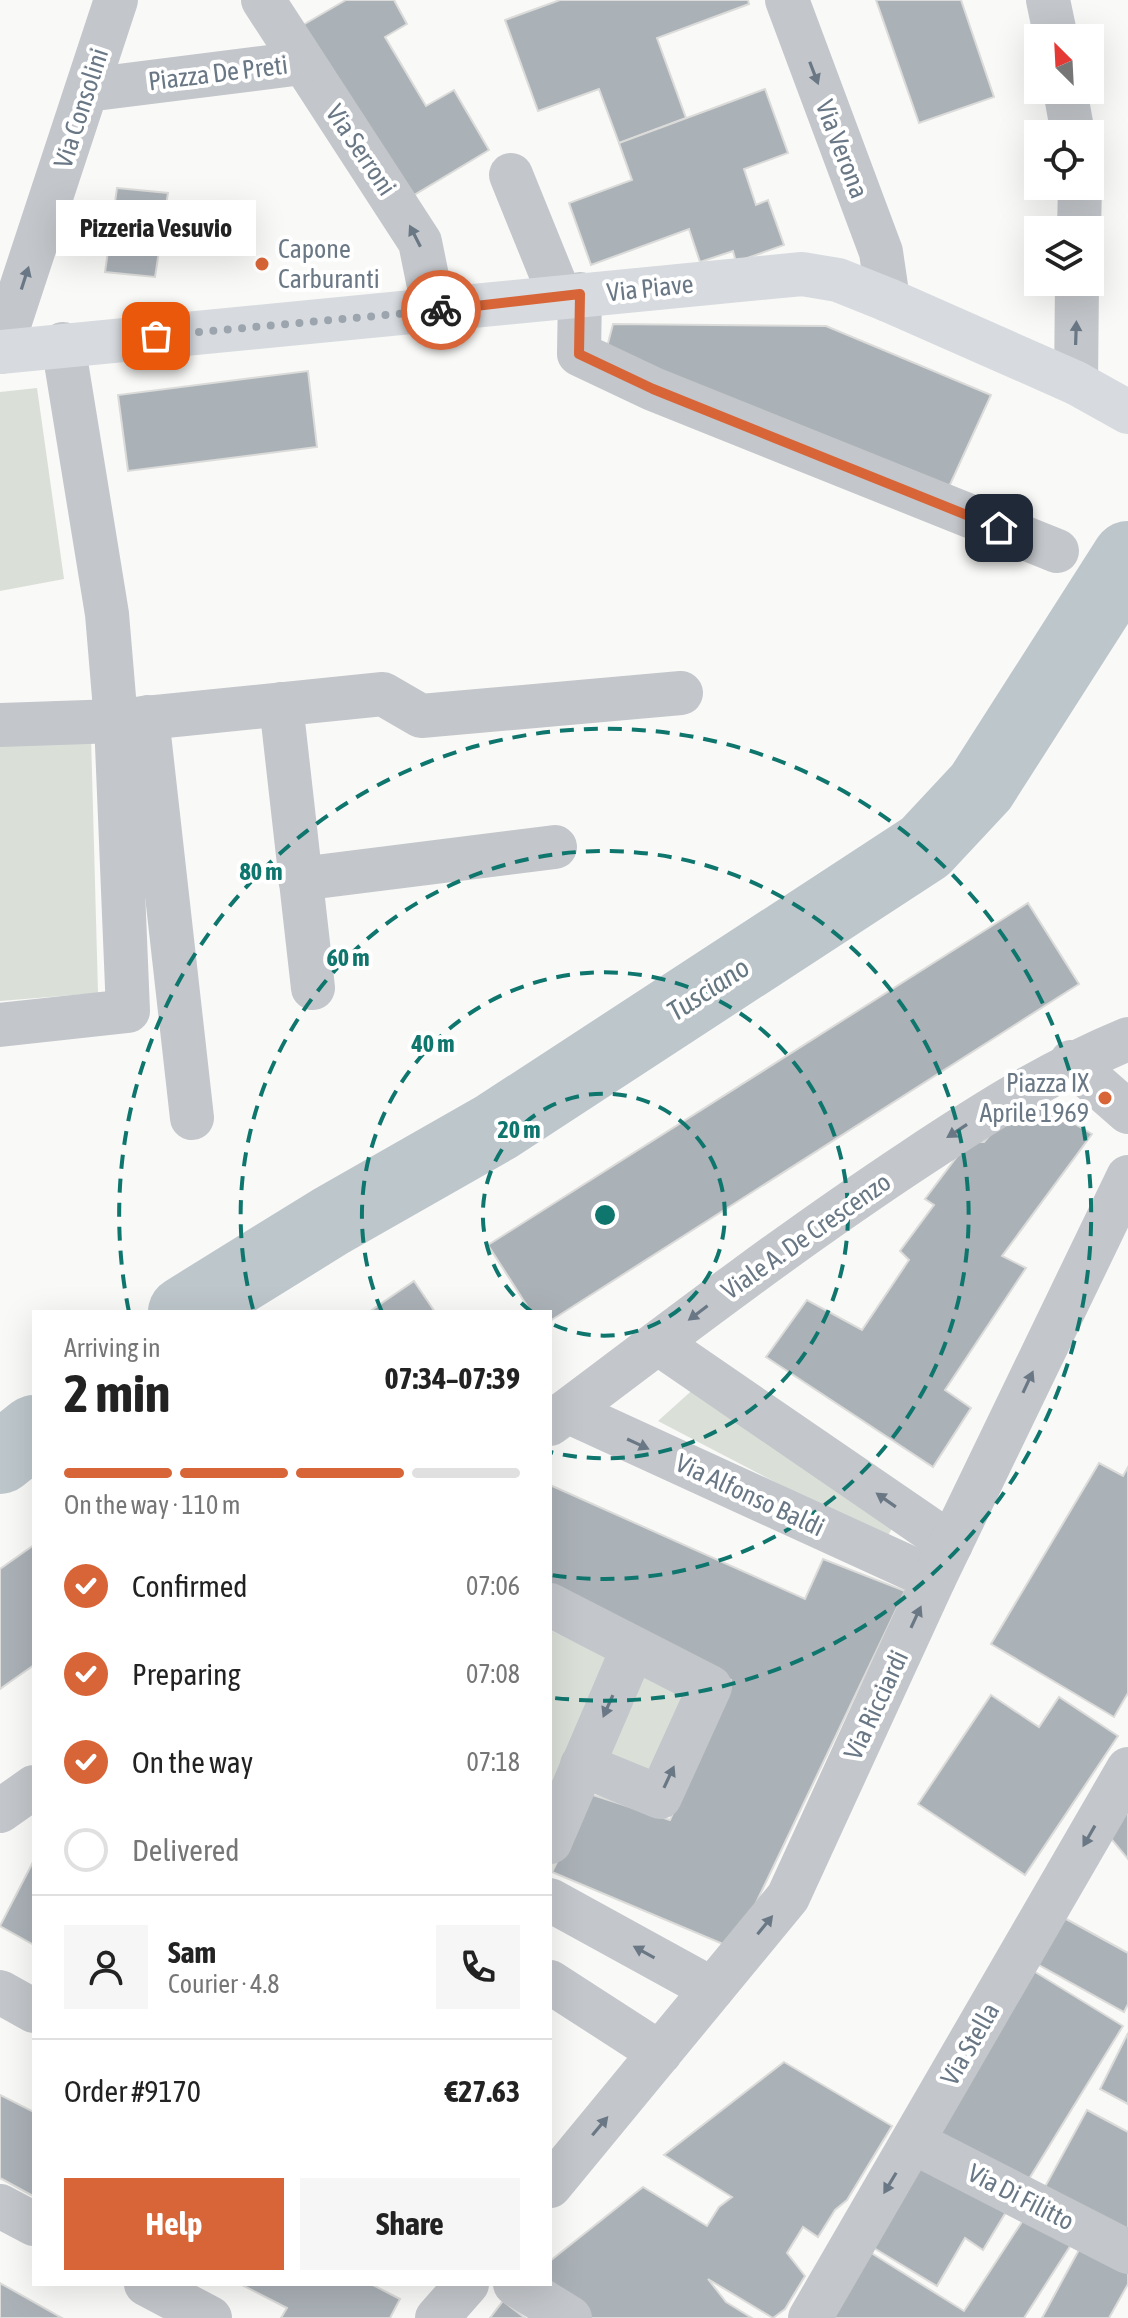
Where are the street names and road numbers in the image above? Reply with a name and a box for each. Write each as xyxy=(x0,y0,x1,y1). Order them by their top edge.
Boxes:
street label: Via Consolini xyxy=(48,45,114,171)
street label: Piazza De Preti xyxy=(147,50,289,96)
street label: Via Verona xyxy=(810,96,874,202)
street label: Via Serroni xyxy=(320,99,402,201)
street label: Via Piave xyxy=(605,269,695,307)
street label: Viale A. De Crescenzo xyxy=(716,1167,896,1305)
street label: Via Alfonso Baldi xyxy=(671,1448,829,1542)
street label: Via Ricciardi xyxy=(838,1646,914,1764)
street label: Via Stella xyxy=(934,1997,1006,2091)
street label: Via Di Filitto xyxy=(963,2158,1079,2236)

